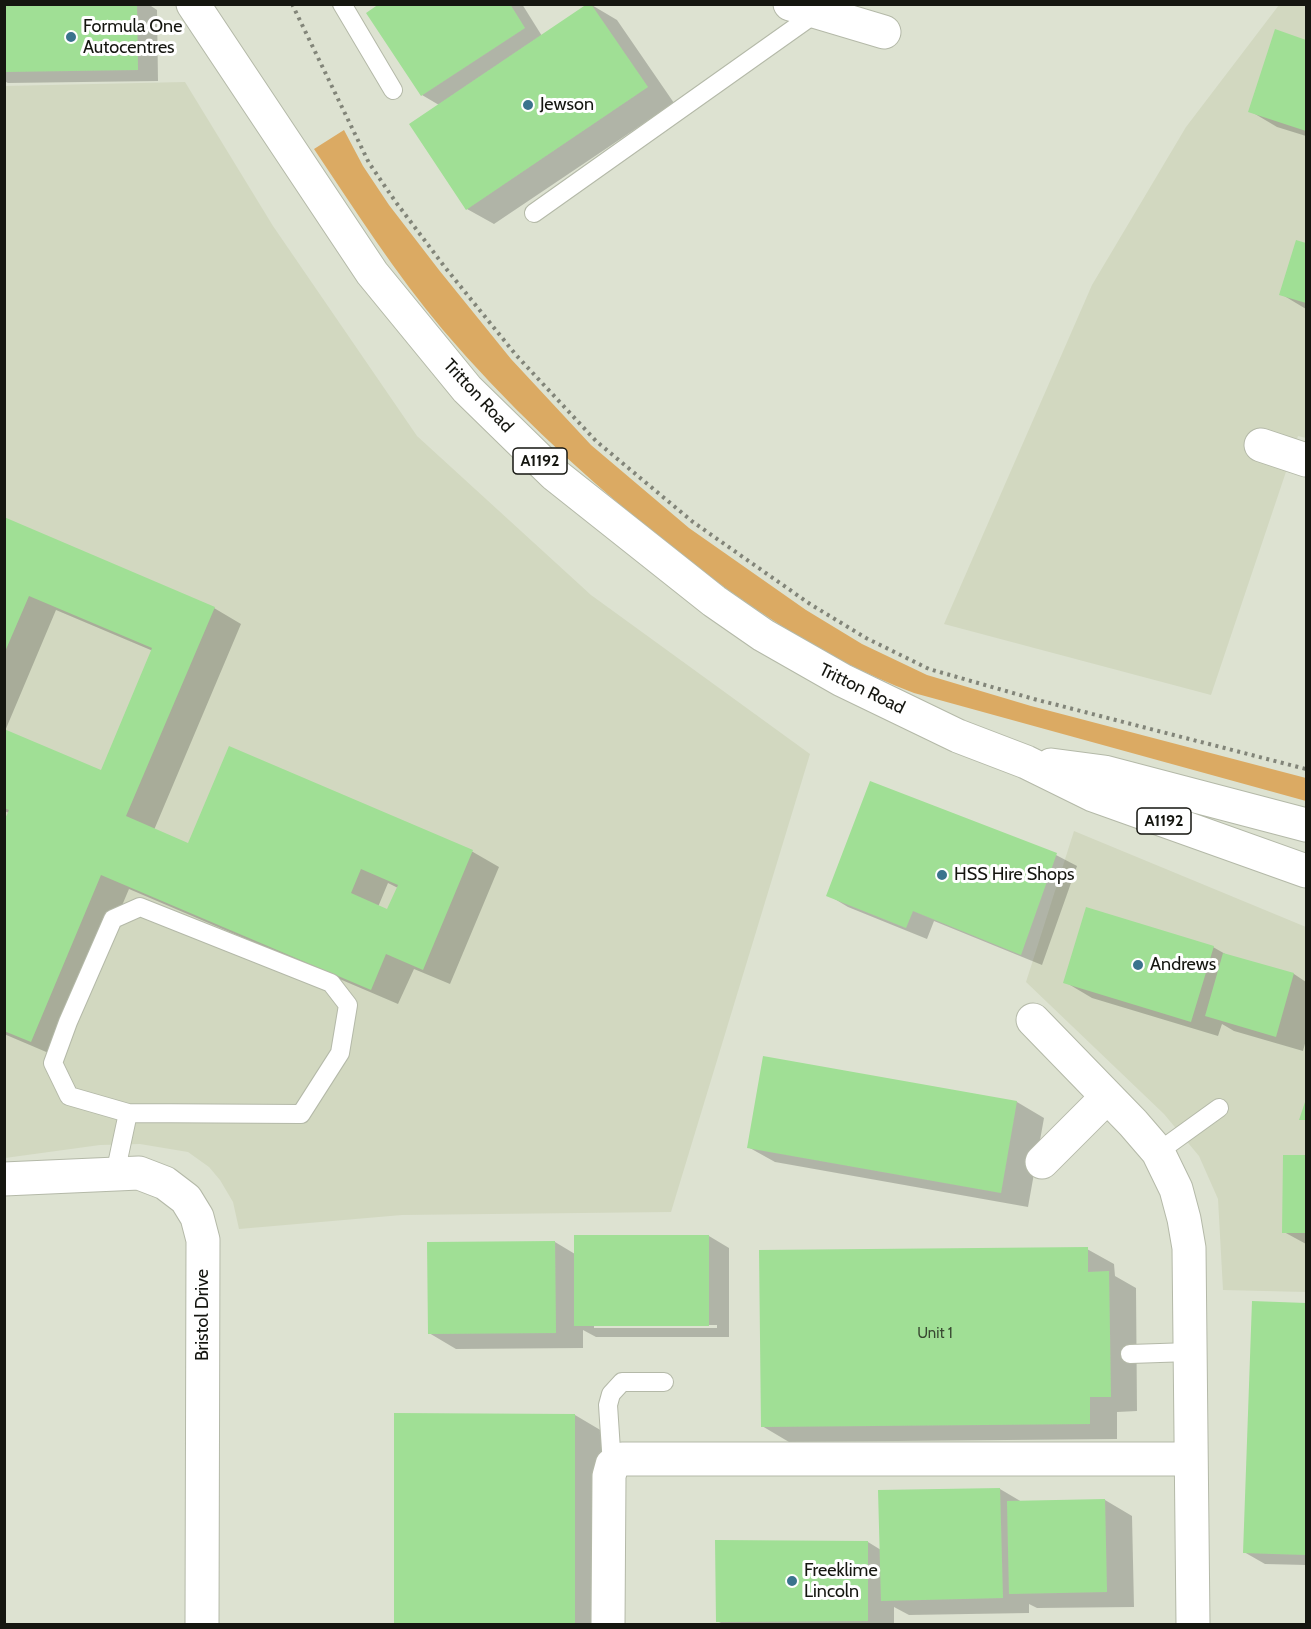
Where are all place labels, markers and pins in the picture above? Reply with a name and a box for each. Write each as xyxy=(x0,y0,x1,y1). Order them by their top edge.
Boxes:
place label: Formula One Autocentres xyxy=(83,16,182,58)
marker: Formula One Autocentres xyxy=(64,30,78,44)
place label: Jewson xyxy=(540,94,594,116)
marker: Jewson xyxy=(521,98,535,112)
place label: HSS Hire Shops xyxy=(954,864,1074,886)
marker: HSS Hire Shops xyxy=(935,868,949,882)
place label: Andrews xyxy=(1150,954,1216,976)
marker: Andrews xyxy=(1131,958,1145,972)
place label: Freeklime Lincoln xyxy=(804,1560,878,1602)
marker: Freeklime Lincoln xyxy=(785,1574,799,1588)

